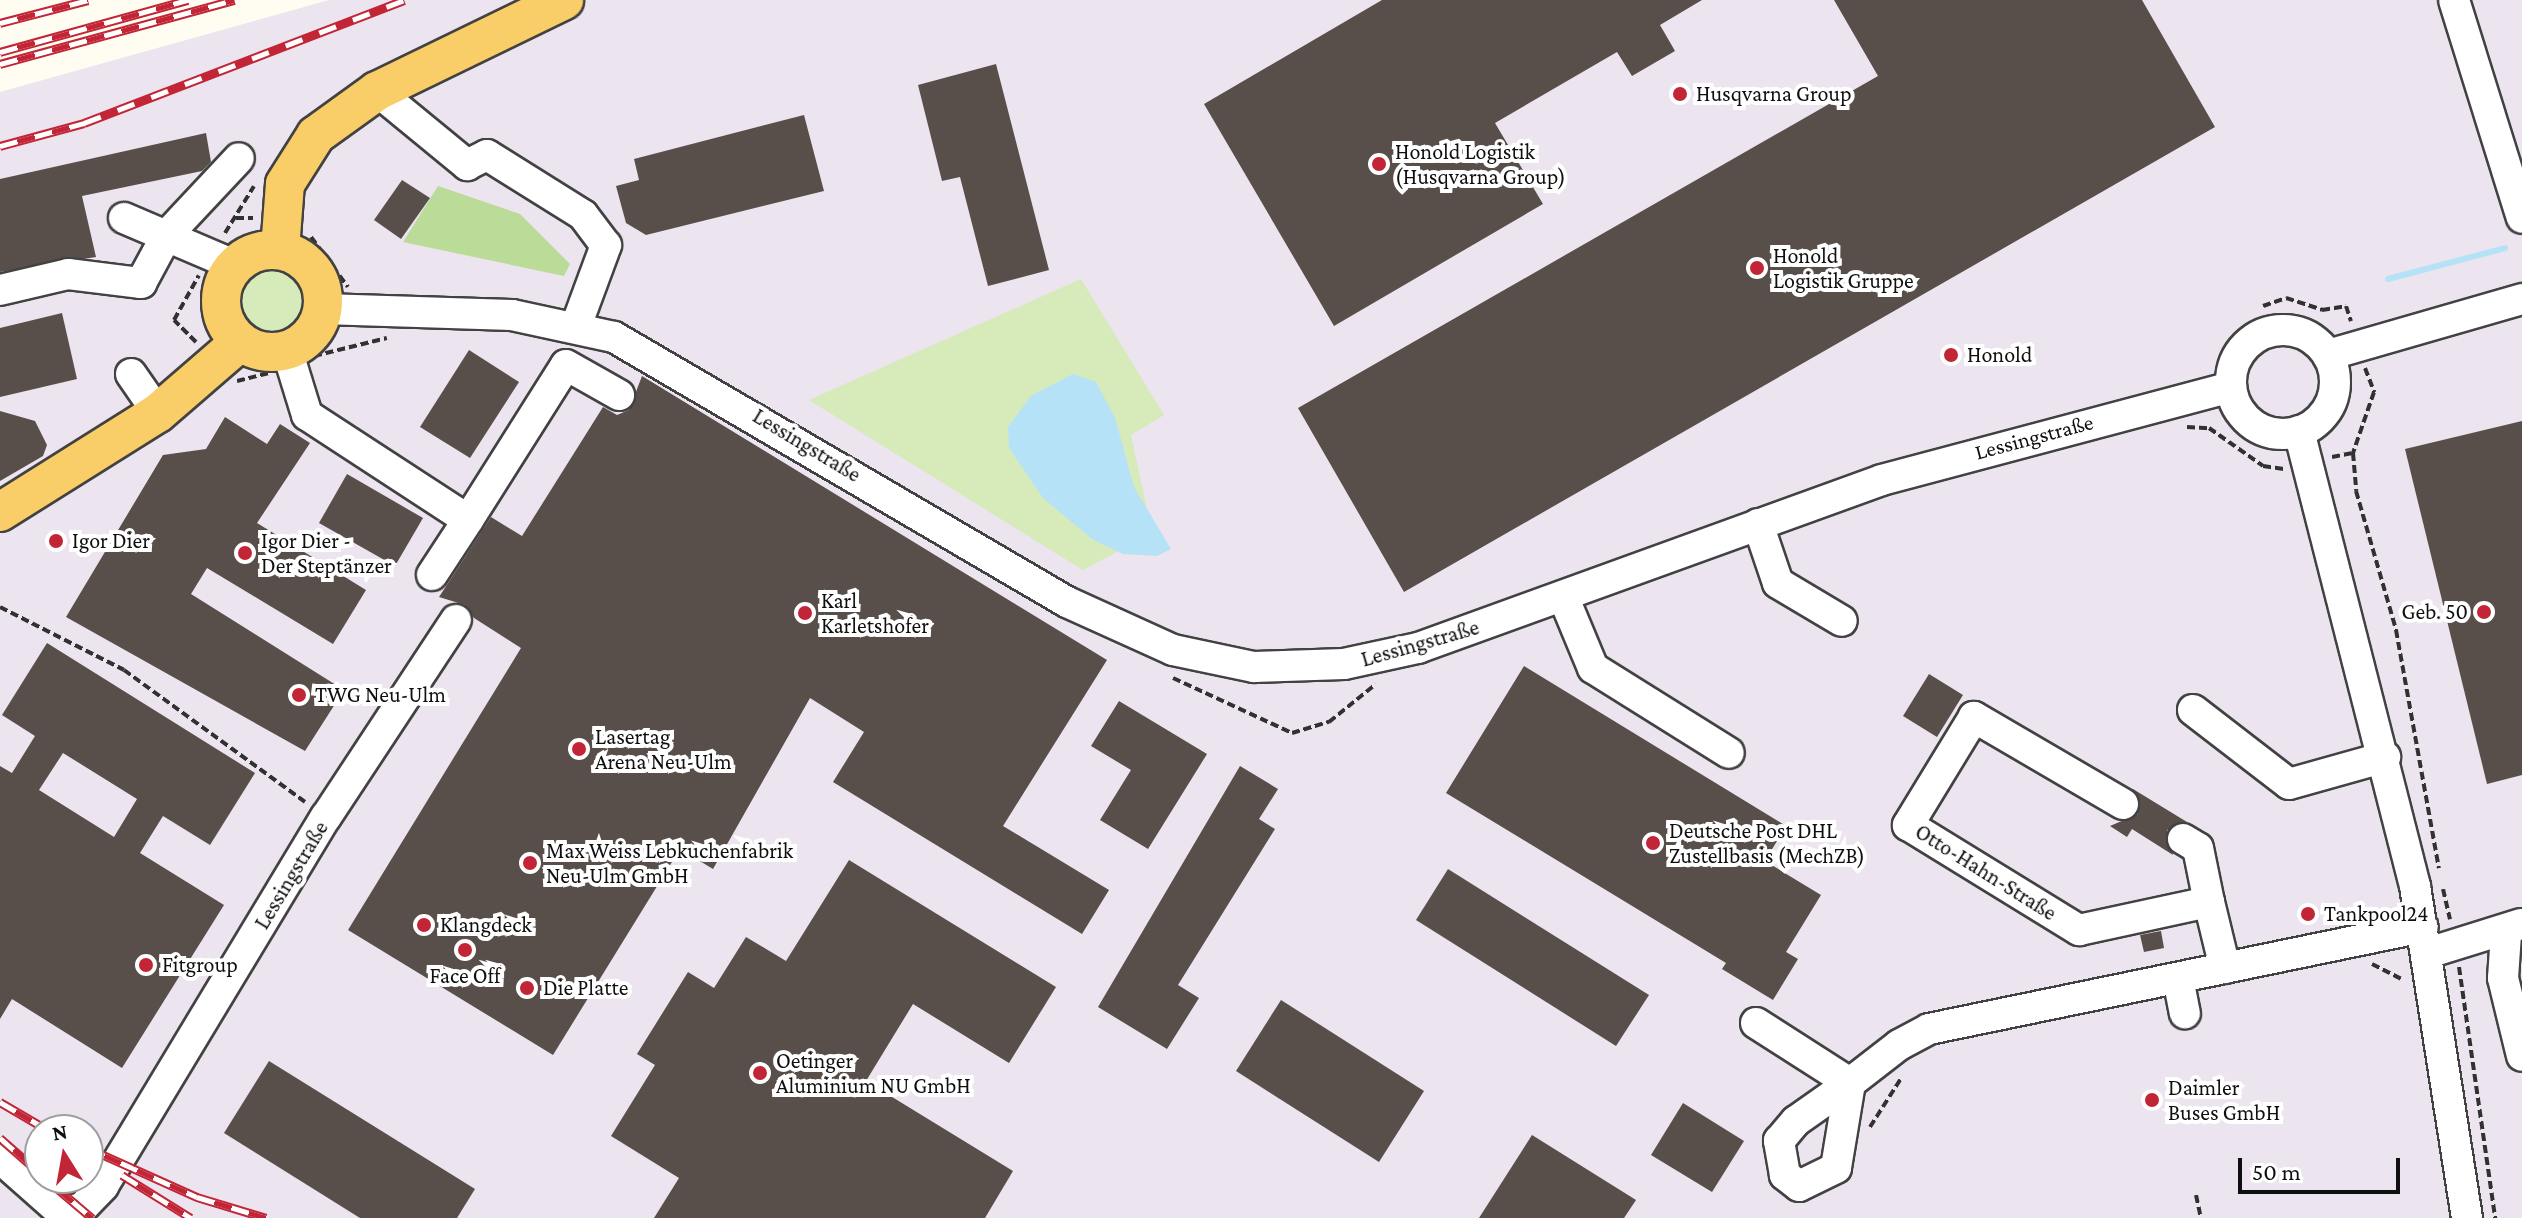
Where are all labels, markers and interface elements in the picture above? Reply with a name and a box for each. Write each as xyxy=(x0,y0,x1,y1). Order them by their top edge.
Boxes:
place label: Husqvarna Group xyxy=(1696,81,1852,107)
marker: Husqvarna Group xyxy=(1671,85,1689,103)
place label: Honold Logistik (Husqvarna Group) xyxy=(1395,138,1566,190)
marker: Honold Logistik (Husqvarna Group) xyxy=(1370,155,1388,173)
place label: Honold Logistik Gruppe xyxy=(1773,242,1914,294)
marker: Honold Logistik Gruppe xyxy=(1748,259,1766,277)
place label: Honold xyxy=(1967,342,2032,368)
marker: Honold xyxy=(1942,346,1960,364)
street label: Lessingstraße xyxy=(748,402,866,488)
street label: Lessingstraße xyxy=(1972,409,2096,465)
place label: Igor Dier - Der Steptänzer xyxy=(261,527,392,578)
place label: Igor Dier xyxy=(72,528,150,554)
marker: Igor Dier xyxy=(47,532,65,550)
marker: Igor Dier - Der Steptänzer xyxy=(236,544,254,562)
place label: Karl Karletshofer xyxy=(821,587,929,638)
place label: Geb. 50 xyxy=(2402,599,2468,625)
marker: Geb. 50 xyxy=(2475,603,2493,621)
marker: Karl Karletshofer xyxy=(796,604,814,622)
street label: Lessingstraße xyxy=(1358,614,1482,672)
place label: TWG Neu-Ulm xyxy=(315,682,446,708)
marker: TWG Neu-Ulm xyxy=(290,686,308,704)
place label: Lasertag Arena Neu-Ulm xyxy=(595,723,732,774)
marker: Lasertag Arena Neu-Ulm xyxy=(570,740,588,758)
street label: Lessingstraße xyxy=(248,816,334,934)
place label: Deutsche Post DHL Zustellbasis (MechZB) xyxy=(1669,817,1865,868)
street label: Otto-Hahn-Straße xyxy=(1910,818,2062,926)
marker: Deutsche Post DHL Zustellbasis (MechZB) xyxy=(1644,834,1662,852)
place label: Max Weiss Lebkuchenfabrik Neu-Ulm GmbH xyxy=(546,837,793,888)
marker: Max Weiss Lebkuchenfabrik Neu-Ulm GmbH xyxy=(521,854,539,872)
place label: Tankpool24 xyxy=(2324,901,2429,927)
marker: Tankpool24 xyxy=(2299,905,2317,923)
place label: Klangdeck xyxy=(440,912,532,938)
marker: Klangdeck xyxy=(415,916,433,934)
marker: Face Off xyxy=(456,941,474,959)
place label: Fitgroup xyxy=(162,952,238,978)
marker: Fitgroup xyxy=(137,956,155,974)
place label: Face Off xyxy=(429,963,501,989)
place label: Die Platte xyxy=(543,975,628,1001)
marker: Die Platte xyxy=(518,979,536,997)
place label: Oetinger Aluminium NU GmbH xyxy=(776,1047,971,1098)
marker: Oetinger Aluminium NU GmbH xyxy=(751,1064,769,1082)
place label: Daimler Buses GmbH xyxy=(2168,1074,2280,1126)
marker: Daimler Buses GmbH xyxy=(2143,1091,2161,1109)
north arrow xyxy=(24,1114,104,1194)
text: N xyxy=(50,1118,69,1146)
scale bar xyxy=(2242,1142,2404,1192)
text: 50 m xyxy=(2252,1158,2301,1185)

